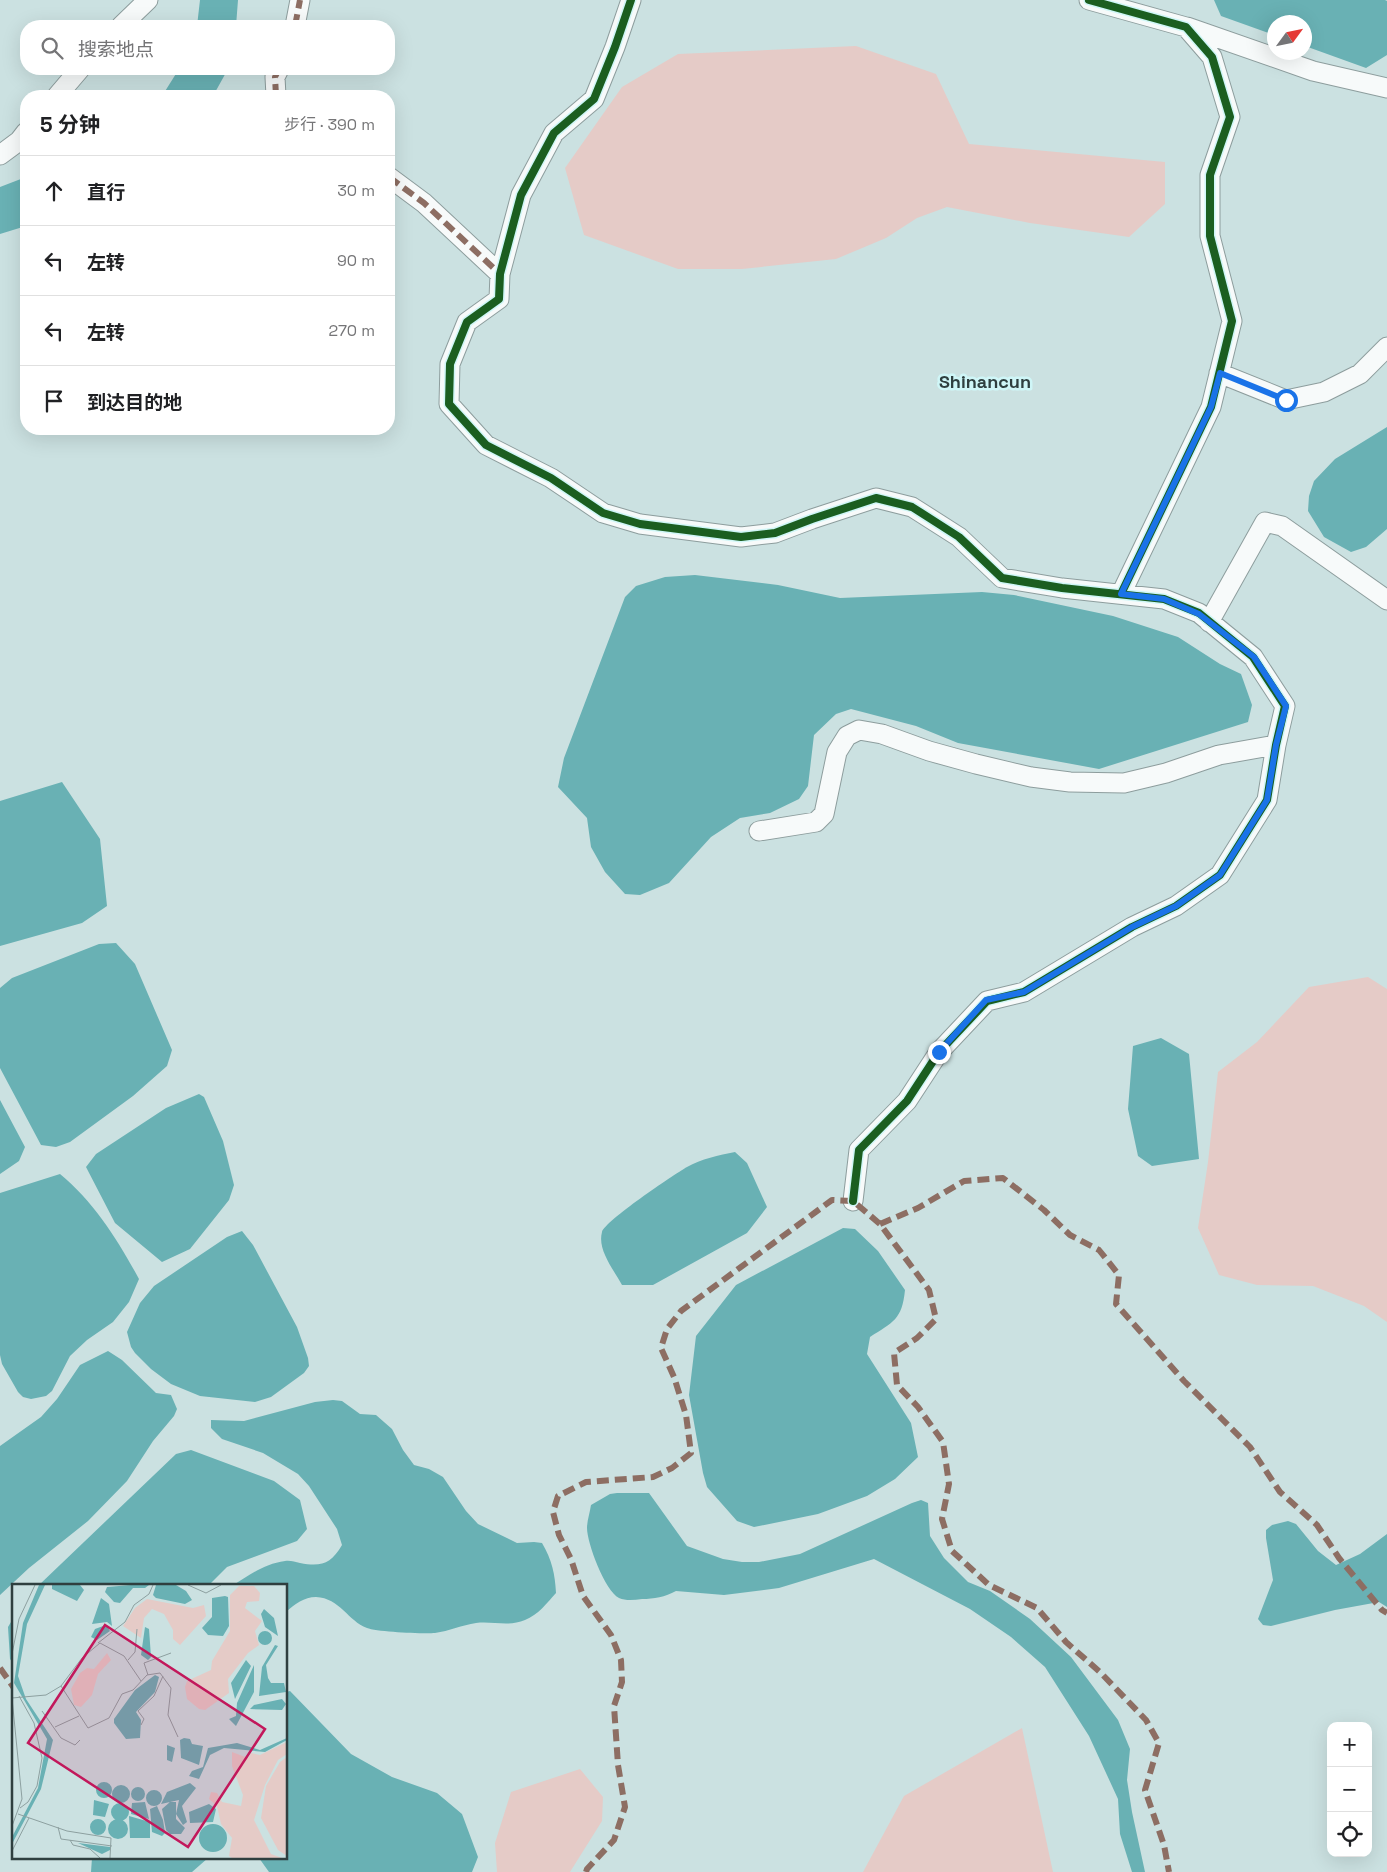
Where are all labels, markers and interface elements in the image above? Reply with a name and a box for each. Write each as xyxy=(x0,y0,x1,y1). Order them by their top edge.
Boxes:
north arrow xyxy=(1267,15,1312,60)
search box xyxy=(20,20,395,75)
icon: search xyxy=(38,34,66,62)
text: 搜索地点 xyxy=(78,37,154,62)
text: 5 分钟 xyxy=(40,111,100,138)
text: 步行 · 390 m xyxy=(284,114,375,135)
icon: ahead xyxy=(40,177,68,205)
text: 直行 xyxy=(87,180,125,205)
text: 30 m xyxy=(337,180,375,201)
icon: left xyxy=(40,247,68,275)
text: 左转 xyxy=(87,250,125,275)
text: 90 m xyxy=(337,250,375,271)
icon: left xyxy=(40,317,68,345)
text: 左转 xyxy=(87,320,125,345)
text: 270 m xyxy=(328,320,375,341)
district label: Shinancun xyxy=(939,370,1031,393)
icon: arrive xyxy=(40,387,68,415)
route start xyxy=(1275,389,1298,412)
text: 到达目的地 xyxy=(87,390,182,415)
route end xyxy=(928,1041,951,1064)
inset map xyxy=(12,1584,288,1860)
map controls xyxy=(1327,1722,1372,1857)
button: + xyxy=(1327,1722,1372,1767)
button: − xyxy=(1327,1767,1372,1812)
button: locate xyxy=(1327,1812,1372,1857)

